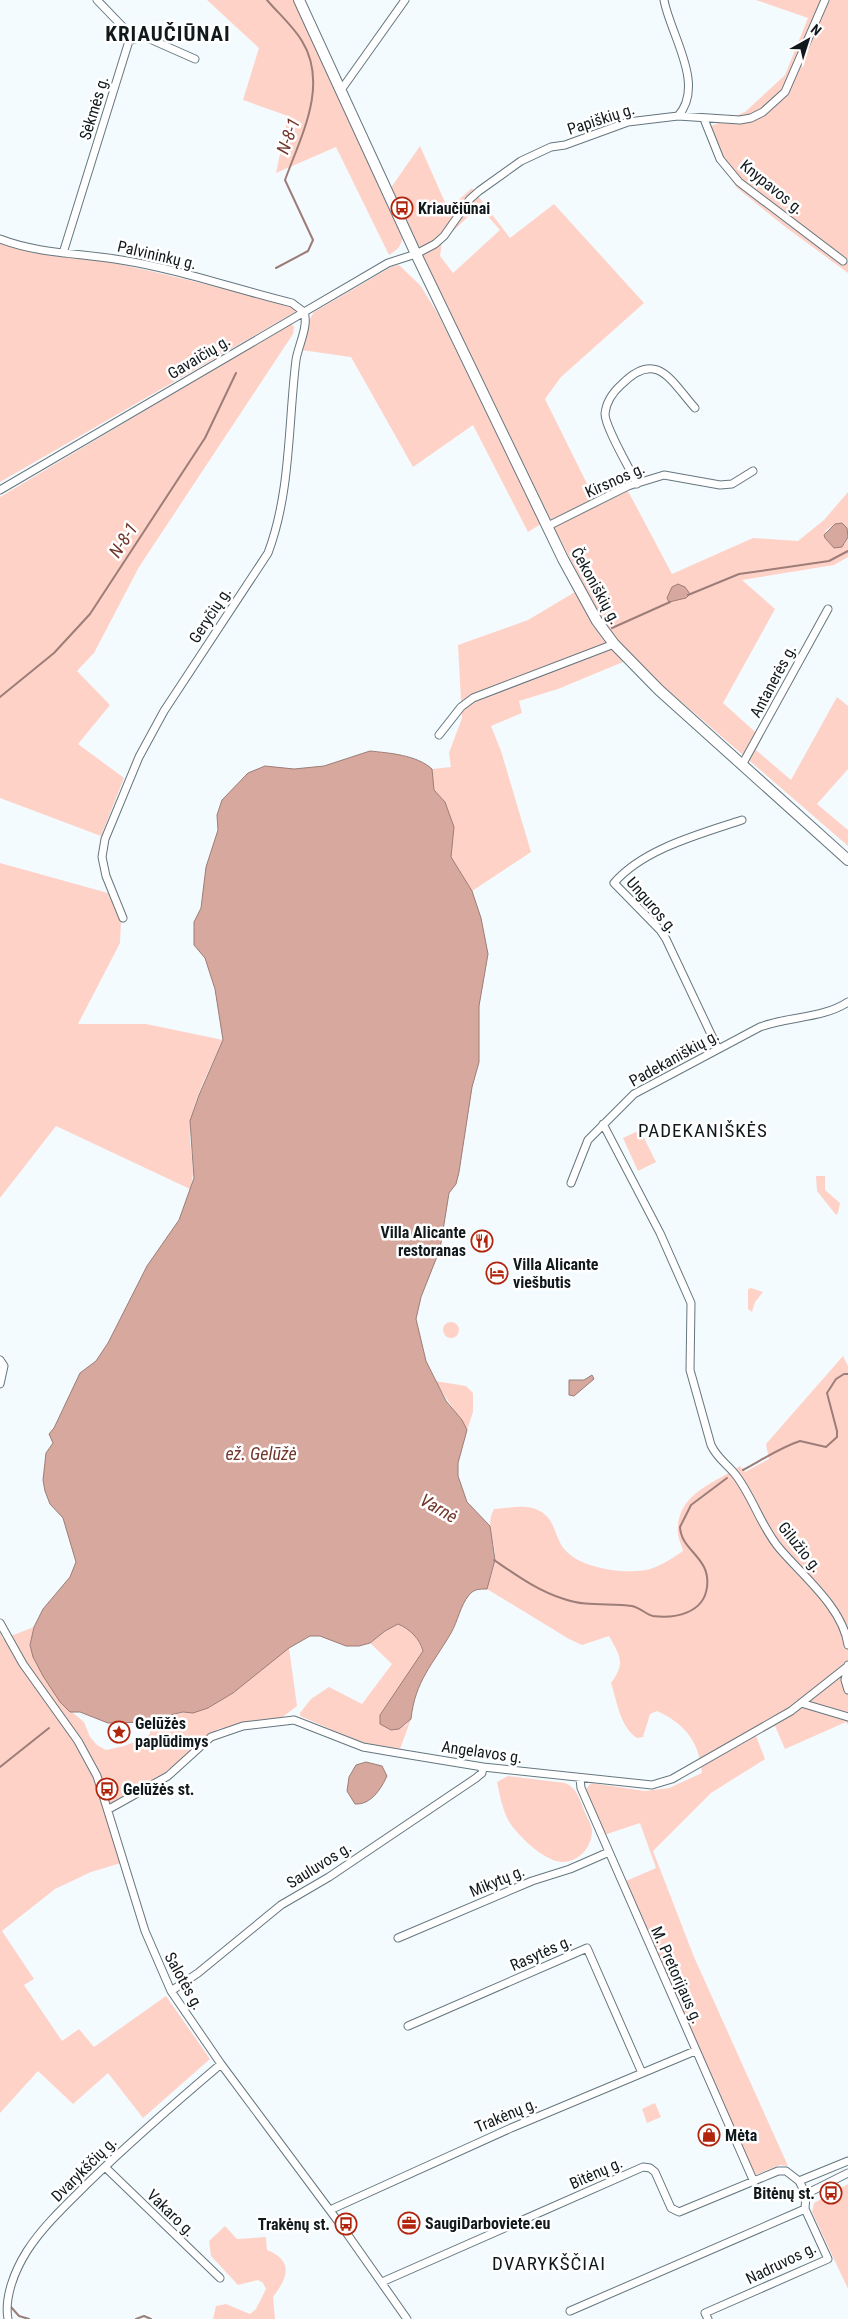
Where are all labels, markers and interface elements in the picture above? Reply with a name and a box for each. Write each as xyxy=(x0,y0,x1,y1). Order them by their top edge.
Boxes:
north arrow xyxy=(783,15,833,65)
text: N xyxy=(808,21,825,39)
district label: KRIAUČIŪNAI xyxy=(105,22,231,46)
street label: Sėkmės g. xyxy=(75,74,113,142)
street label: Papiškių g. xyxy=(565,99,637,139)
water label: N-8-1 xyxy=(272,115,304,157)
street label: Knypavos g. xyxy=(736,156,808,218)
bus stop icon: Kriaučiūnai xyxy=(390,196,414,220)
place label: Kriaučiūnai xyxy=(418,199,490,218)
street label: Palvininkų g. xyxy=(116,237,198,273)
street label: Gavaičių g. xyxy=(164,331,234,383)
street label: Kirsnos g. xyxy=(582,458,648,502)
water label: N-8-1 xyxy=(104,519,142,561)
street label: Čekoniškių g. xyxy=(567,544,626,628)
street label: Geryčių g. xyxy=(185,583,235,647)
street label: Antanerės g. xyxy=(746,641,800,721)
street label: Unguros g. xyxy=(622,873,682,937)
street label: Padekaniškių g. xyxy=(626,1025,722,1091)
district label: PADEKANIŠKĖS xyxy=(638,1119,768,1142)
place label: Villa Alicante restoranas xyxy=(380,1223,466,1260)
restaurant icon: Villa Alicante restoranas xyxy=(470,1229,494,1253)
place label: Villa Alicante viešbutis xyxy=(513,1255,599,1292)
hotel icon: Villa Alicante viešbutis xyxy=(485,1261,509,1285)
water label: ež. Gelūžė xyxy=(225,1443,297,1464)
water label: Varnė xyxy=(417,1489,461,1527)
street label: Gilužio g. xyxy=(774,1518,826,1576)
place label: Gelūžės paplūdimys xyxy=(135,1714,209,1751)
place icon: Gelūžės paplūdimys xyxy=(107,1720,131,1744)
street label: Angelavos g. xyxy=(440,1737,524,1767)
bus stop icon: Gelūžės st. xyxy=(95,1777,119,1801)
place label: Gelūžės st. xyxy=(123,1780,194,1799)
street label: Sauluvos g. xyxy=(283,1838,355,1892)
street label: Mikytų g. xyxy=(467,1861,527,1901)
street label: M. Pretorijaus g. xyxy=(647,1923,707,2027)
street label: Rasytės g. xyxy=(507,1931,575,1975)
street label: Salotės g. xyxy=(160,1949,208,2013)
street label: Trakėnų g. xyxy=(472,2093,540,2137)
shop icon: Mėta xyxy=(697,2123,721,2147)
place label: Mėta xyxy=(725,2126,758,2145)
street label: Dvarykščių g. xyxy=(47,2132,121,2206)
street label: Bitėnų g. xyxy=(567,2153,625,2193)
bus stop icon: Bitėnų st. xyxy=(819,2181,843,2205)
place label: Bitėnų st. xyxy=(753,2184,815,2203)
street label: Vakaro g. xyxy=(143,2185,199,2241)
office icon: SaugiDarboviete.eu xyxy=(397,2211,421,2235)
bus stop icon: Trakėnų st. xyxy=(334,2212,358,2236)
place label: SaugiDarboviete.eu xyxy=(425,2214,551,2233)
place label: Trakėnų st. xyxy=(258,2215,330,2234)
street label: Nadruvos g. xyxy=(743,2238,819,2288)
district label: DVARYKŠČIAI xyxy=(492,2252,606,2275)

